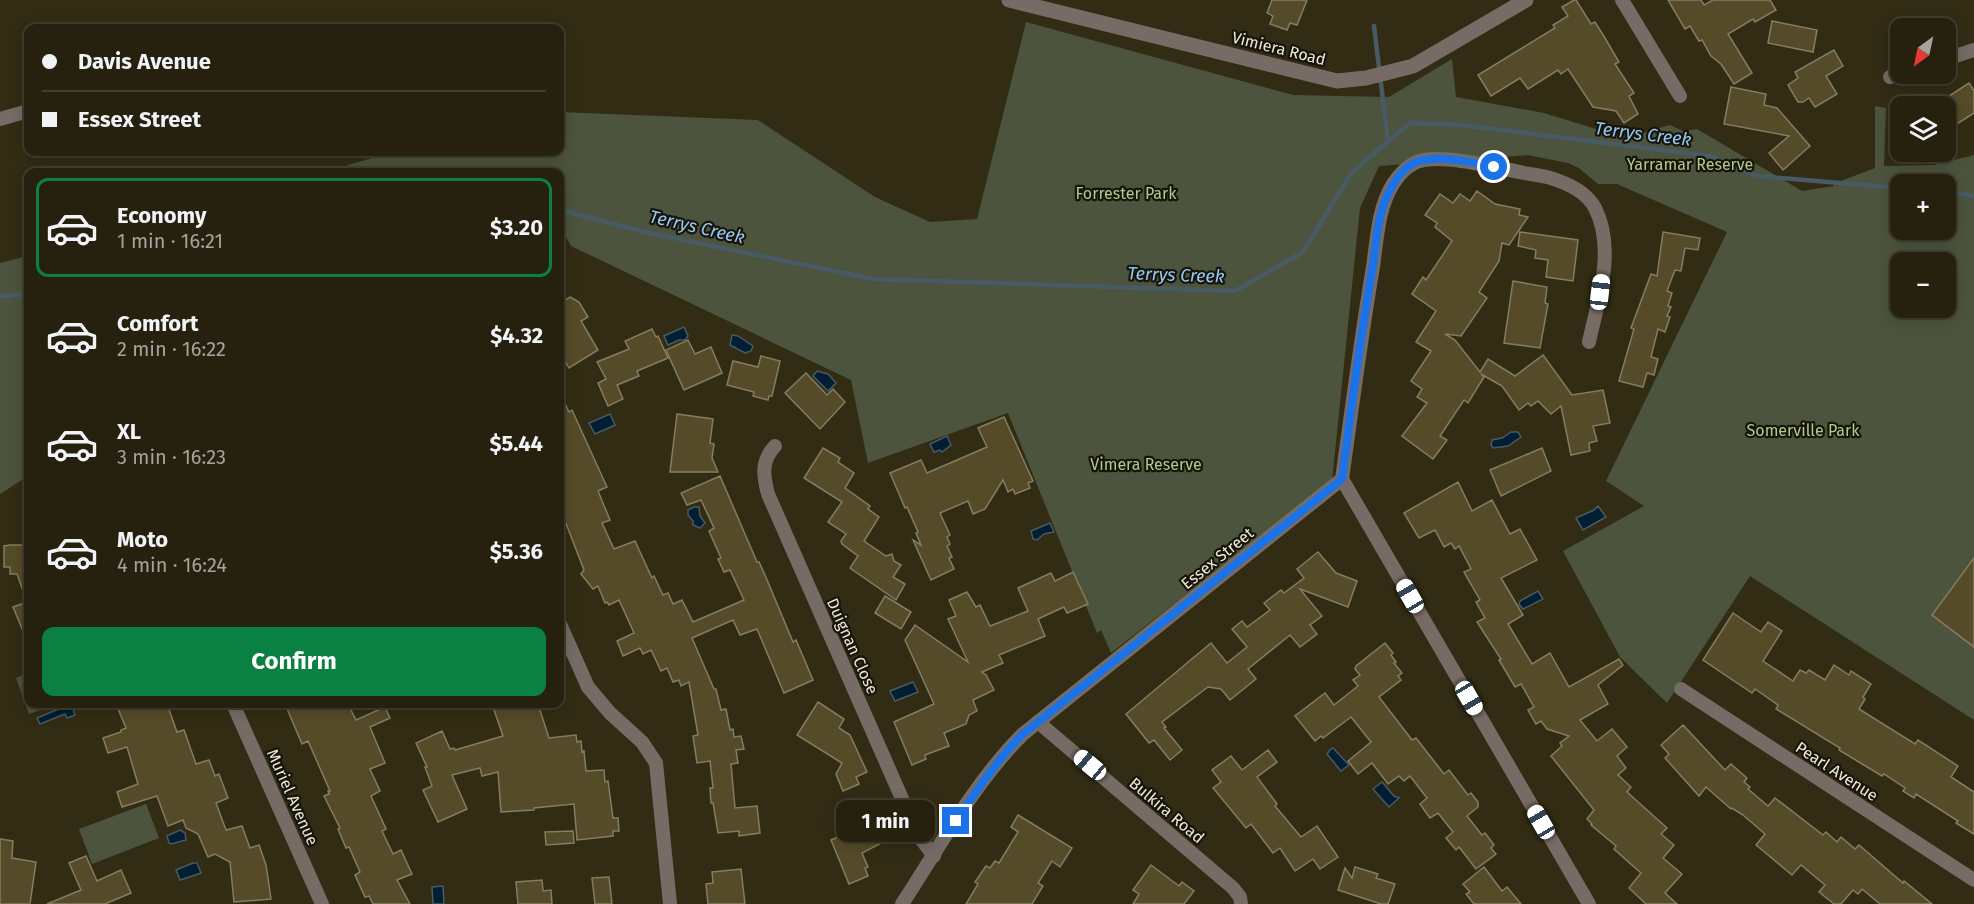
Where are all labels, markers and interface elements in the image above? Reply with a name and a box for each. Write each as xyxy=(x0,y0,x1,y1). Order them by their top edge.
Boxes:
north arrow xyxy=(1890,18,1956,84)
map controls xyxy=(1890,18,1956,318)
street label: Vimiera Road xyxy=(1230,28,1328,69)
text: Davis Avenue xyxy=(78,48,211,75)
button: layers xyxy=(1890,96,1956,162)
text: Essex Street xyxy=(78,106,201,133)
water label: Terrys Creek xyxy=(1593,117,1693,151)
route start xyxy=(1480,153,1507,180)
park label: Yarramar Reserve xyxy=(1627,155,1753,174)
button: + xyxy=(1890,174,1956,240)
park label: Forrester Park xyxy=(1076,184,1177,203)
icon: car xyxy=(45,201,99,255)
text: Economy xyxy=(117,202,206,229)
water label: Terrys Creek xyxy=(647,205,747,249)
text: $3.20 xyxy=(490,214,543,241)
text: 1 min · 16:21 xyxy=(117,229,223,253)
button: − xyxy=(1890,252,1956,318)
water label: Terrys Creek xyxy=(1127,262,1225,288)
car xyxy=(1589,273,1611,311)
icon: car xyxy=(45,309,99,363)
text: Comfort xyxy=(117,310,198,337)
text: $4.32 xyxy=(490,322,543,349)
text: 2 min · 16:22 xyxy=(117,337,226,361)
icon: car xyxy=(45,417,99,471)
text: XL xyxy=(117,418,141,445)
park label: Somerville Park xyxy=(1747,421,1860,440)
text: $5.44 xyxy=(489,430,543,457)
text: 3 min · 16:23 xyxy=(117,445,226,469)
park label: Vimera Reserve xyxy=(1090,455,1202,474)
street label: Essex Street xyxy=(1177,523,1257,593)
icon: car xyxy=(45,525,99,579)
text: Moto xyxy=(117,526,168,553)
text: $5.36 xyxy=(490,538,543,565)
text: 4 min · 16:24 xyxy=(117,553,227,577)
car xyxy=(1393,576,1427,616)
street label: Duignan Close xyxy=(823,595,882,697)
button: Confirm xyxy=(42,627,546,696)
car xyxy=(1452,678,1486,718)
street label: Pearl Avenue xyxy=(1792,738,1881,805)
street label: Muriel Avenue xyxy=(263,746,322,848)
car xyxy=(1070,747,1110,783)
street label: Bulkira Road xyxy=(1125,774,1208,847)
callout: 1 min xyxy=(836,800,935,842)
car xyxy=(1524,802,1558,842)
route end xyxy=(942,807,969,834)
text: 1 min xyxy=(861,809,910,833)

